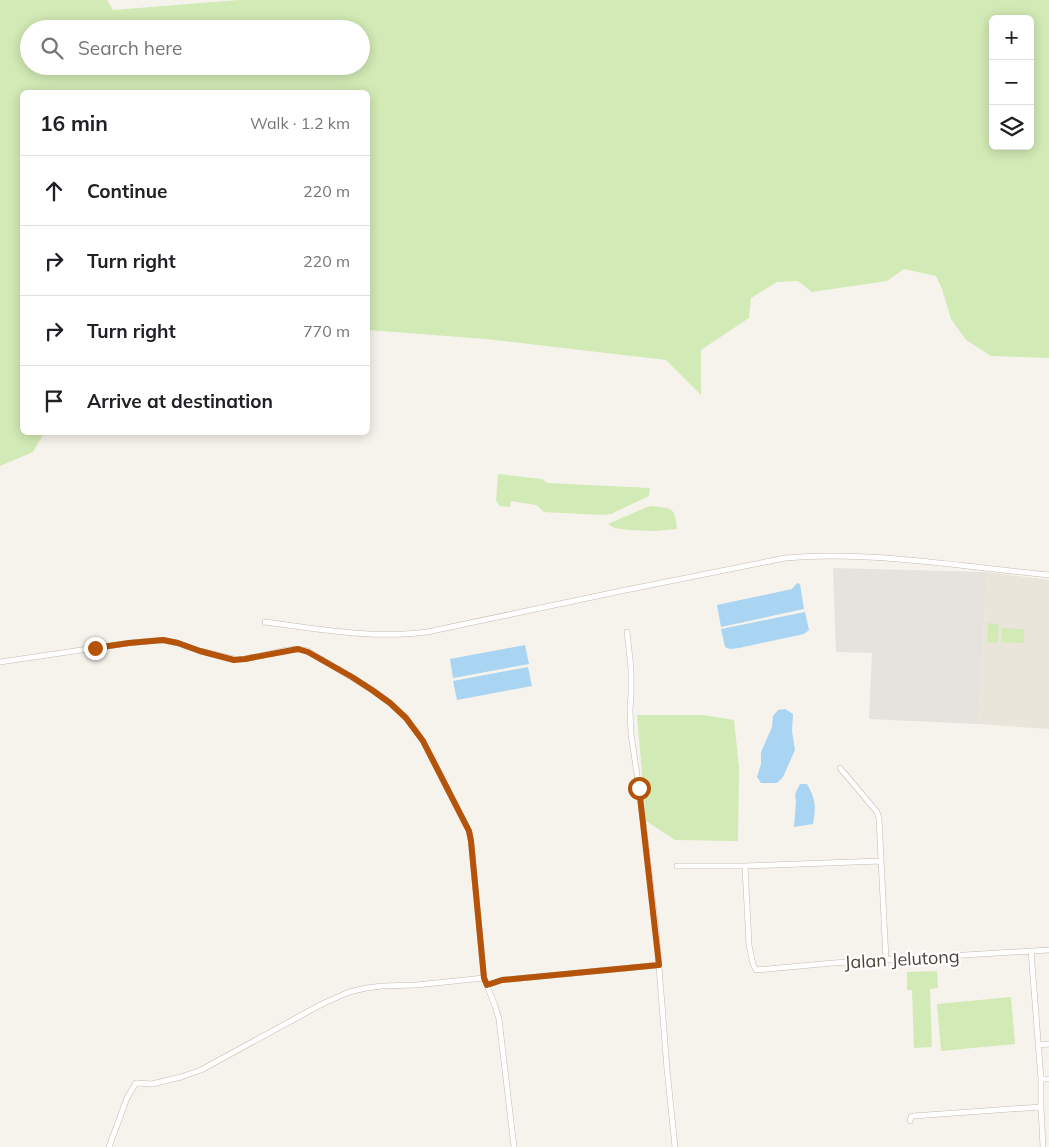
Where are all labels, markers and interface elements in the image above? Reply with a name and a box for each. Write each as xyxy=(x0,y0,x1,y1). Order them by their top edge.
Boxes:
map controls xyxy=(989,15,1034,150)
button: + xyxy=(989,15,1034,60)
search box xyxy=(20,20,370,75)
icon: search xyxy=(38,34,66,62)
text: Search here xyxy=(78,36,182,60)
button: − xyxy=(989,60,1034,105)
button: layers xyxy=(989,105,1034,150)
text: 16 min xyxy=(40,110,108,136)
text: Walk · 1.2 km xyxy=(250,113,350,133)
icon: ahead xyxy=(40,177,68,205)
text: Continue xyxy=(87,179,167,203)
text: 220 m xyxy=(303,181,350,201)
icon: right xyxy=(40,247,68,275)
text: Turn right xyxy=(87,249,176,273)
text: 220 m xyxy=(303,251,350,271)
icon: right xyxy=(40,317,68,345)
text: Turn right xyxy=(87,319,176,343)
text: 770 m xyxy=(303,321,350,341)
icon: arrive xyxy=(40,387,68,415)
text: Arrive at destination xyxy=(87,389,273,413)
route end xyxy=(84,637,107,660)
route start xyxy=(628,777,651,800)
street label: Jalan Jelutong xyxy=(844,944,960,974)

